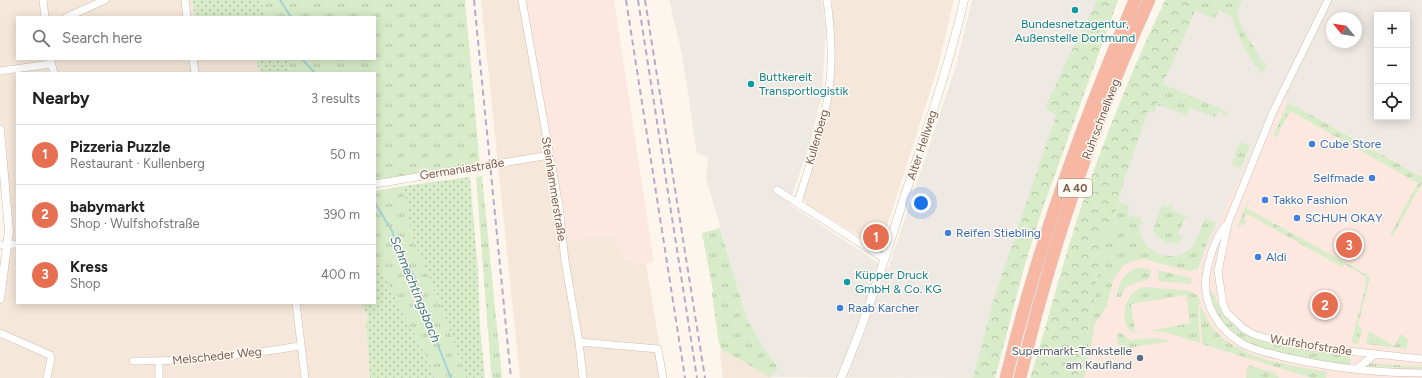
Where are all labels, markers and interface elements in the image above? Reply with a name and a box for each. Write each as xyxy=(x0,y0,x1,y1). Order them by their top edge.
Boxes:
marker: Bundesnetzagentur, Außenstelle Dortmund xyxy=(1070,5,1080,15)
north arrow xyxy=(1326,12,1362,48)
map controls xyxy=(1374,12,1410,120)
button: + xyxy=(1374,12,1410,48)
search box xyxy=(16,16,376,60)
place label: Bundesnetzagentur, Außenstelle Dortmund xyxy=(1015,17,1135,45)
icon: search xyxy=(30,27,52,49)
text: Search here xyxy=(62,29,142,47)
button: − xyxy=(1374,48,1410,84)
place label: Buttkereit Transportlogistik xyxy=(759,70,849,98)
street label: Ruhrschnellweg xyxy=(1079,77,1123,161)
marker: Buttkereit Transportlogistik xyxy=(746,79,756,89)
button: locate xyxy=(1374,84,1410,120)
text: Nearby xyxy=(32,88,90,108)
text: 3 results xyxy=(311,91,360,106)
street label: Kullenberg xyxy=(802,108,832,166)
street label: Alter Hellweg xyxy=(904,108,940,182)
street label: Steinhammerstraße xyxy=(539,136,569,243)
place label: Cube Store xyxy=(1320,137,1382,151)
text: Pizzeria Puzzle xyxy=(70,138,171,156)
marker: Cube Store xyxy=(1307,139,1317,149)
text: 1 xyxy=(42,147,48,162)
text: 50 m xyxy=(330,147,360,162)
street label: Germaniastraße xyxy=(419,155,506,183)
text: Restaurant · Kullenberg xyxy=(70,156,205,171)
place label: Selfmade xyxy=(1313,171,1364,185)
marker: Selfmade xyxy=(1367,173,1377,183)
road number: A 40 xyxy=(1058,179,1092,197)
your location xyxy=(911,193,931,213)
place label: Takko Fashion xyxy=(1273,193,1348,207)
marker: Takko Fashion xyxy=(1260,195,1270,205)
text: babymarkt xyxy=(70,198,145,216)
text: 2 xyxy=(41,207,49,222)
text: 390 m xyxy=(323,207,360,222)
place label: SCHUH OKAY xyxy=(1305,211,1383,225)
marker: SCHUH OKAY xyxy=(1292,213,1302,223)
text: Shop · Wulfshofstraße xyxy=(70,216,200,231)
pin: 1 xyxy=(863,222,889,252)
place label: Reifen Stiebling xyxy=(956,226,1041,240)
marker: Reifen Stiebling xyxy=(943,228,953,238)
pin: 3 xyxy=(1336,230,1362,260)
water label: Schmechtingsbach xyxy=(387,234,444,345)
place label: Aldi xyxy=(1266,250,1287,264)
marker: Aldi xyxy=(1253,252,1263,262)
text: Kress xyxy=(70,258,108,276)
text: 3 xyxy=(41,267,49,282)
text: 400 m xyxy=(321,267,360,282)
place label: Küpper Druck GmbH & Co. KG xyxy=(855,268,942,296)
text: Shop xyxy=(70,276,100,291)
marker: Küpper Druck GmbH & Co. KG xyxy=(842,277,852,287)
pin: 2 xyxy=(1312,290,1338,320)
place label: Raab Karcher xyxy=(848,301,919,315)
marker: Raab Karcher xyxy=(835,303,845,313)
street label: Wulfshofstraße xyxy=(1269,332,1353,358)
street label: Melscheder Weg xyxy=(172,344,262,368)
place label: Supermarkt-Tankstelle am Kaufland xyxy=(1011,344,1132,372)
marker: Supermarkt-Tankstelle am Kaufland xyxy=(1135,353,1145,363)

